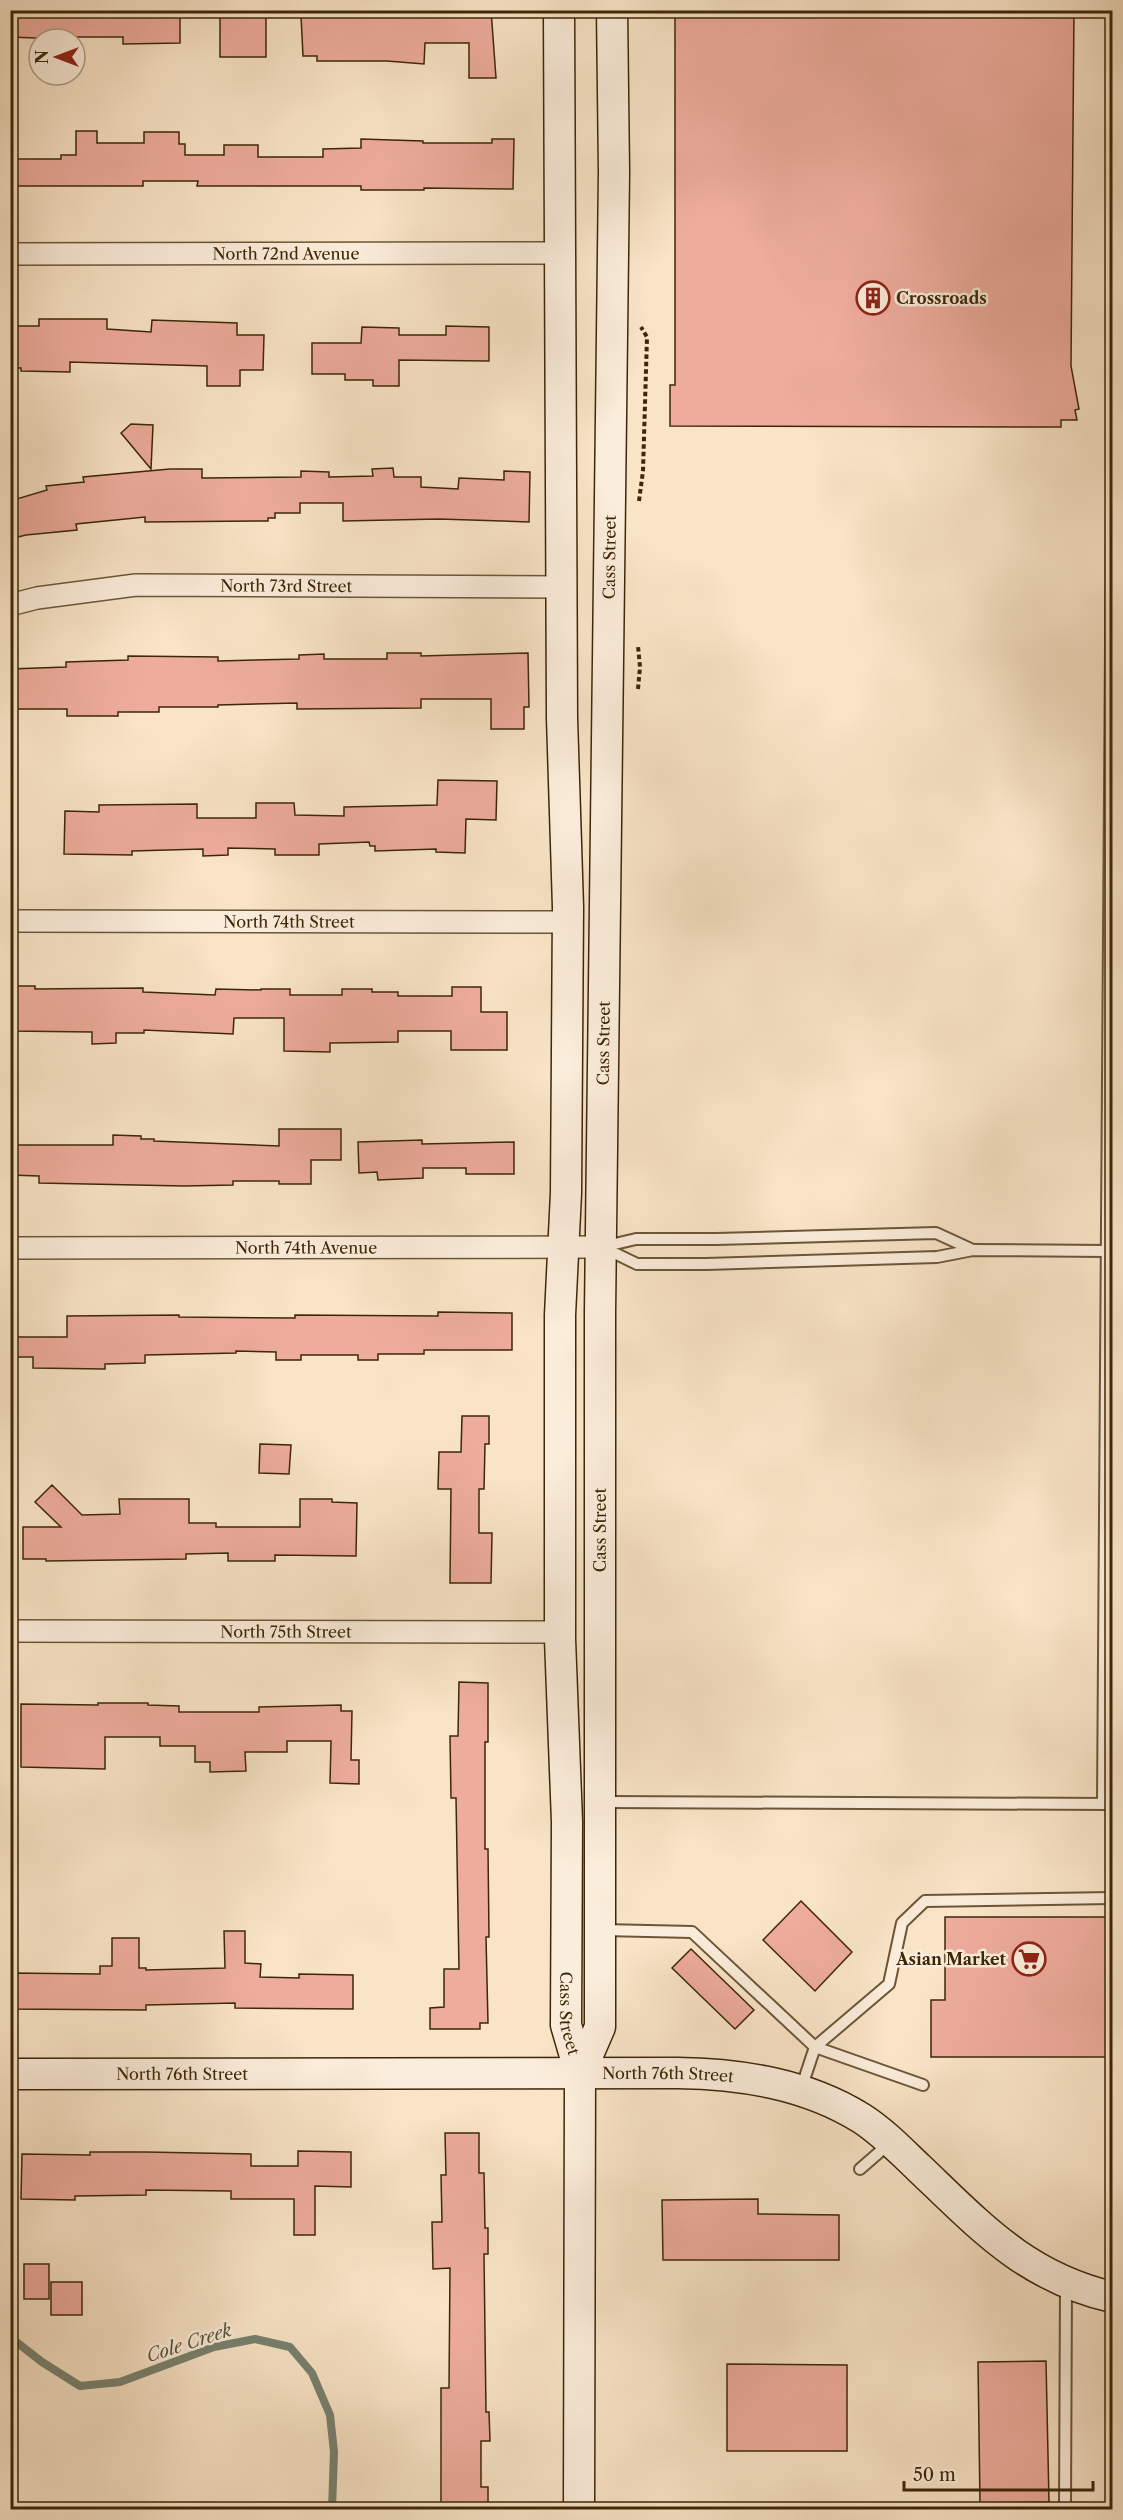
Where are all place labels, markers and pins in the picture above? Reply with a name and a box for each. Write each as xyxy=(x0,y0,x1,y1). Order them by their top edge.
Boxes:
building icon: Crossroads xyxy=(855,280,891,316)
place label: Crossroads xyxy=(896,288,987,308)
supermarket icon: Asian Market xyxy=(1011,1941,1047,1977)
place label: Asian Market xyxy=(895,1949,1007,1969)

